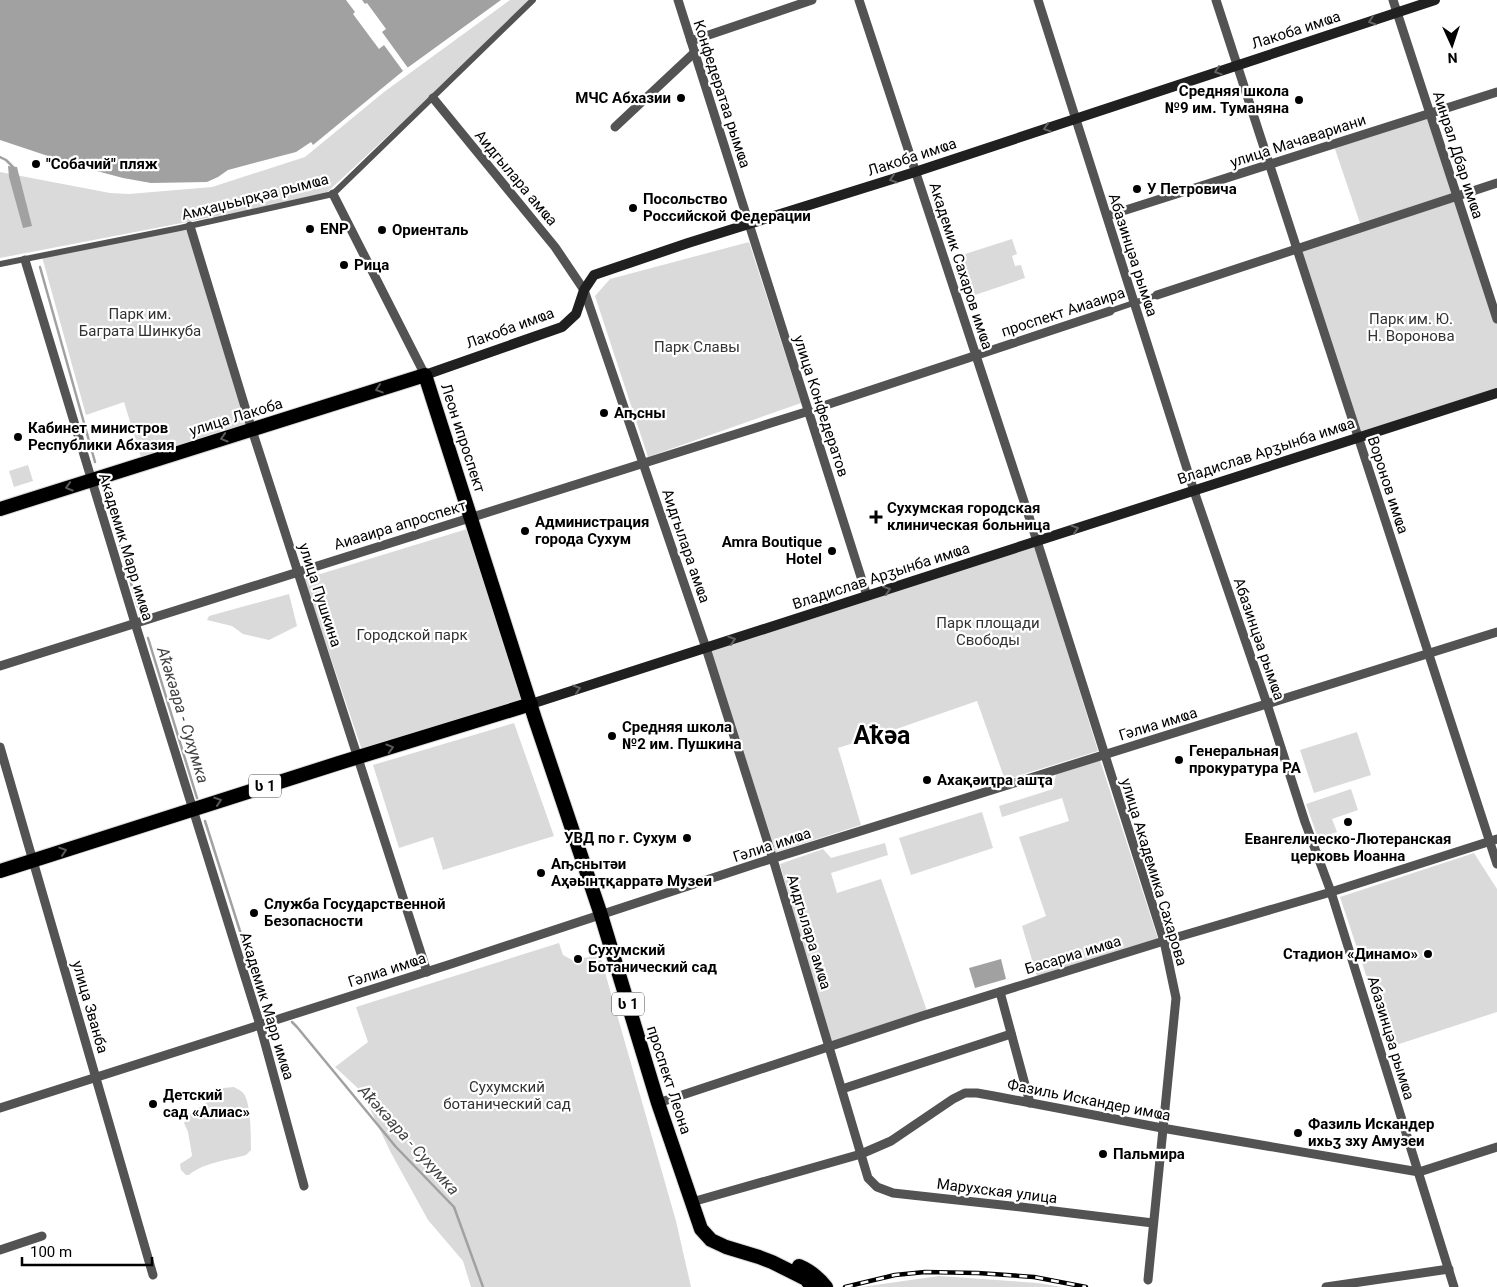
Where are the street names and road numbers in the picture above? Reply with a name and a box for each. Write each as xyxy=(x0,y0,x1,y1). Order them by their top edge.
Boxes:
street label: Лакоба имҩа xyxy=(1249,7,1343,53)
street label: Конфедератаа рымҩа xyxy=(690,18,754,170)
street label: Аинрал Дбар имҩа xyxy=(1429,89,1487,221)
street label: улица Мачавариани xyxy=(1228,111,1368,171)
street label: Аидгылара амҩа xyxy=(471,127,561,229)
street label: Лакоба имҩа xyxy=(865,134,959,180)
street label: Амҳаџьырқәа рымҩа xyxy=(180,170,330,224)
street label: Академик Сахаров имҩа xyxy=(925,180,997,352)
street label: Абазинцәа рымҩа xyxy=(1105,191,1161,319)
street label: проспект Аиааира xyxy=(999,283,1127,341)
street label: Лакоба имҩа xyxy=(463,304,557,352)
street label: улица Конфедератов xyxy=(790,333,852,479)
street label: Леон ипроспект xyxy=(437,381,489,495)
street label: улица Лакоба xyxy=(187,394,285,440)
street label: Владислав Арӡынба имҩа xyxy=(1175,414,1357,488)
street label: Воронов имҩа xyxy=(1364,434,1412,536)
street label: Академик Марр имҩа xyxy=(95,471,157,623)
street label: Аидгылара амҩа xyxy=(658,487,714,605)
street label: Аиааира апроспект xyxy=(332,496,468,554)
street label: Владислав Арӡынба имҩа xyxy=(790,539,972,613)
street label: улица Пушкина xyxy=(295,541,345,649)
street label: Абазинцәа рымҩа xyxy=(1230,575,1288,703)
street label: Гәлиа имҩа xyxy=(1117,704,1199,744)
road number: ს 1 xyxy=(249,774,281,798)
street label: улица Академика Сахарова xyxy=(1117,776,1191,968)
street label: Гәлиа имҩа xyxy=(731,824,813,866)
street label: Аидгылара амҩа xyxy=(783,872,835,992)
street label: Академик Марр имҩа xyxy=(236,930,298,1082)
street label: Басариа имҩа xyxy=(1023,932,1123,978)
street label: Гәлиа имҩа xyxy=(346,949,428,991)
street label: улица Званба xyxy=(68,959,112,1055)
street label: Абазинцәа рымҩа xyxy=(1364,974,1418,1102)
road number: ს 1 xyxy=(612,992,644,1016)
street label: проспект Леона xyxy=(643,1023,695,1137)
street label: Фазиль Искандер имҩа xyxy=(1006,1075,1172,1125)
street label: Марухская улица xyxy=(936,1175,1058,1207)

